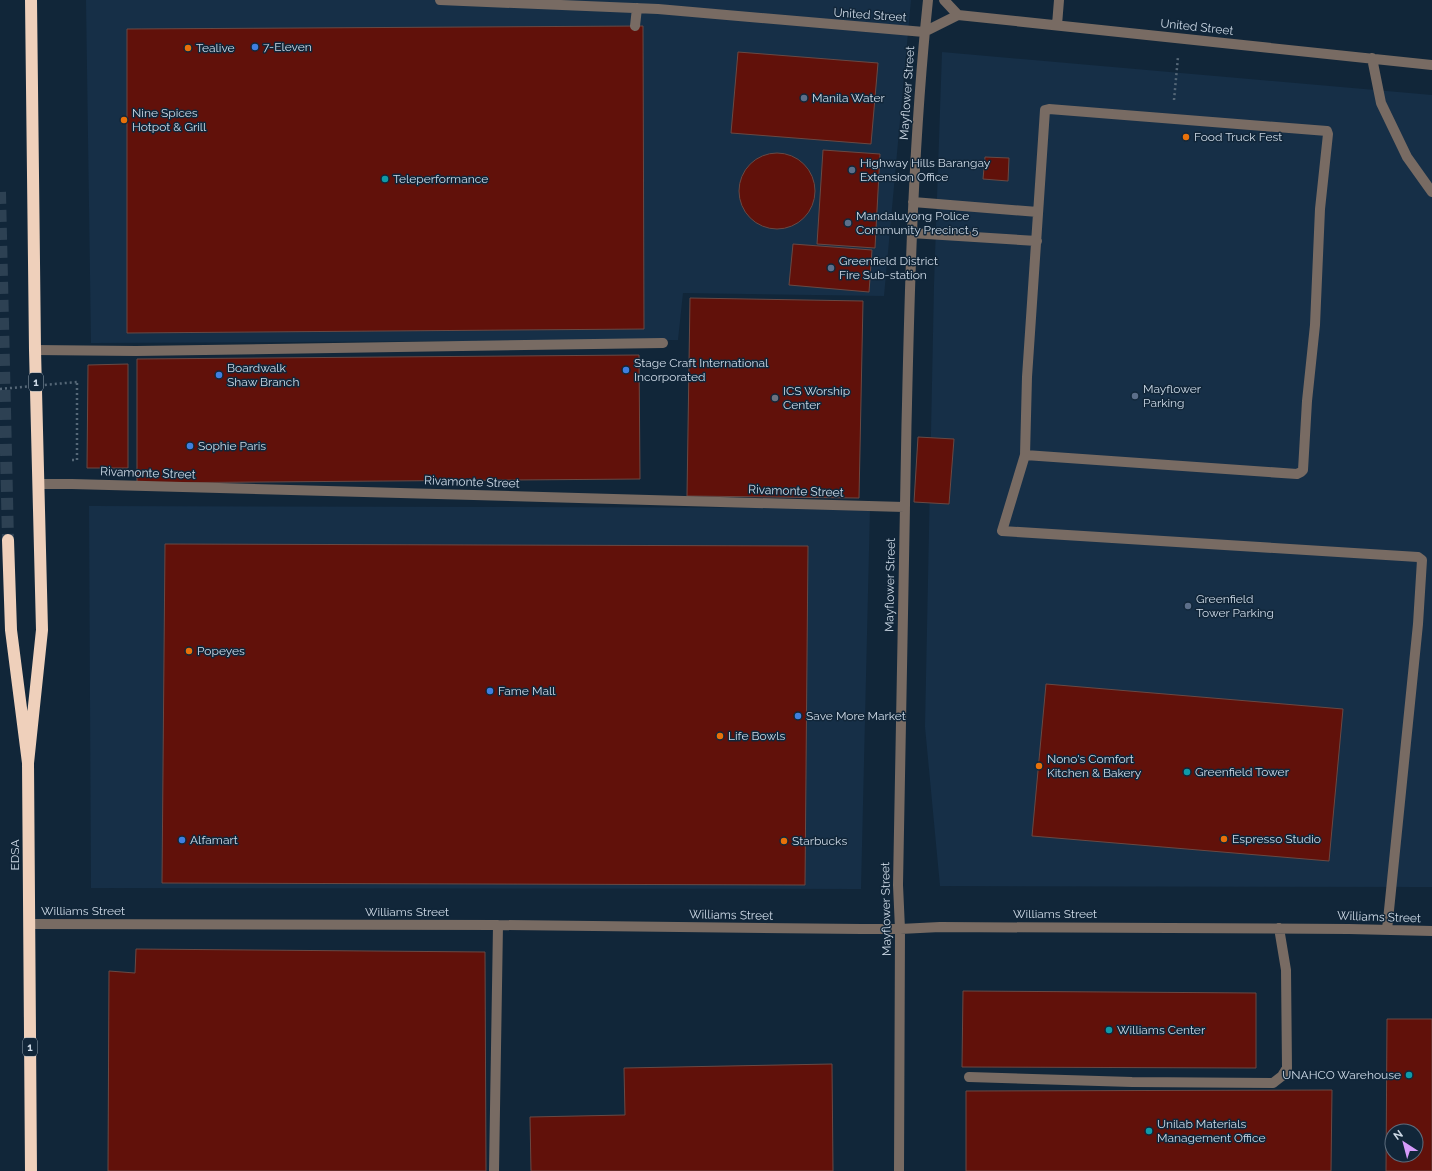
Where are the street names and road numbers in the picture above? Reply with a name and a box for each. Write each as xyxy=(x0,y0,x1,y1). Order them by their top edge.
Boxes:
street label: United Street xyxy=(833,5,907,25)
street label: United Street xyxy=(1160,16,1234,38)
street label: Mayflower Street xyxy=(897,46,917,140)
road number: 1 xyxy=(29,373,43,391)
street label: Rivamonte Street xyxy=(100,464,196,482)
street label: Rivamonte Street xyxy=(424,473,520,491)
street label: Rivamonte Street xyxy=(748,482,844,500)
street label: Mayflower Street xyxy=(882,538,898,632)
street label: EDSA xyxy=(8,839,22,871)
street label: Mayflower Street xyxy=(878,862,894,956)
street label: Williams Street xyxy=(41,904,125,918)
street label: Williams Street xyxy=(365,905,449,919)
street label: Williams Street xyxy=(689,907,773,923)
street label: Williams Street xyxy=(1013,907,1097,921)
street label: Williams Street xyxy=(1337,909,1421,925)
road number: 1 xyxy=(23,1038,37,1056)

